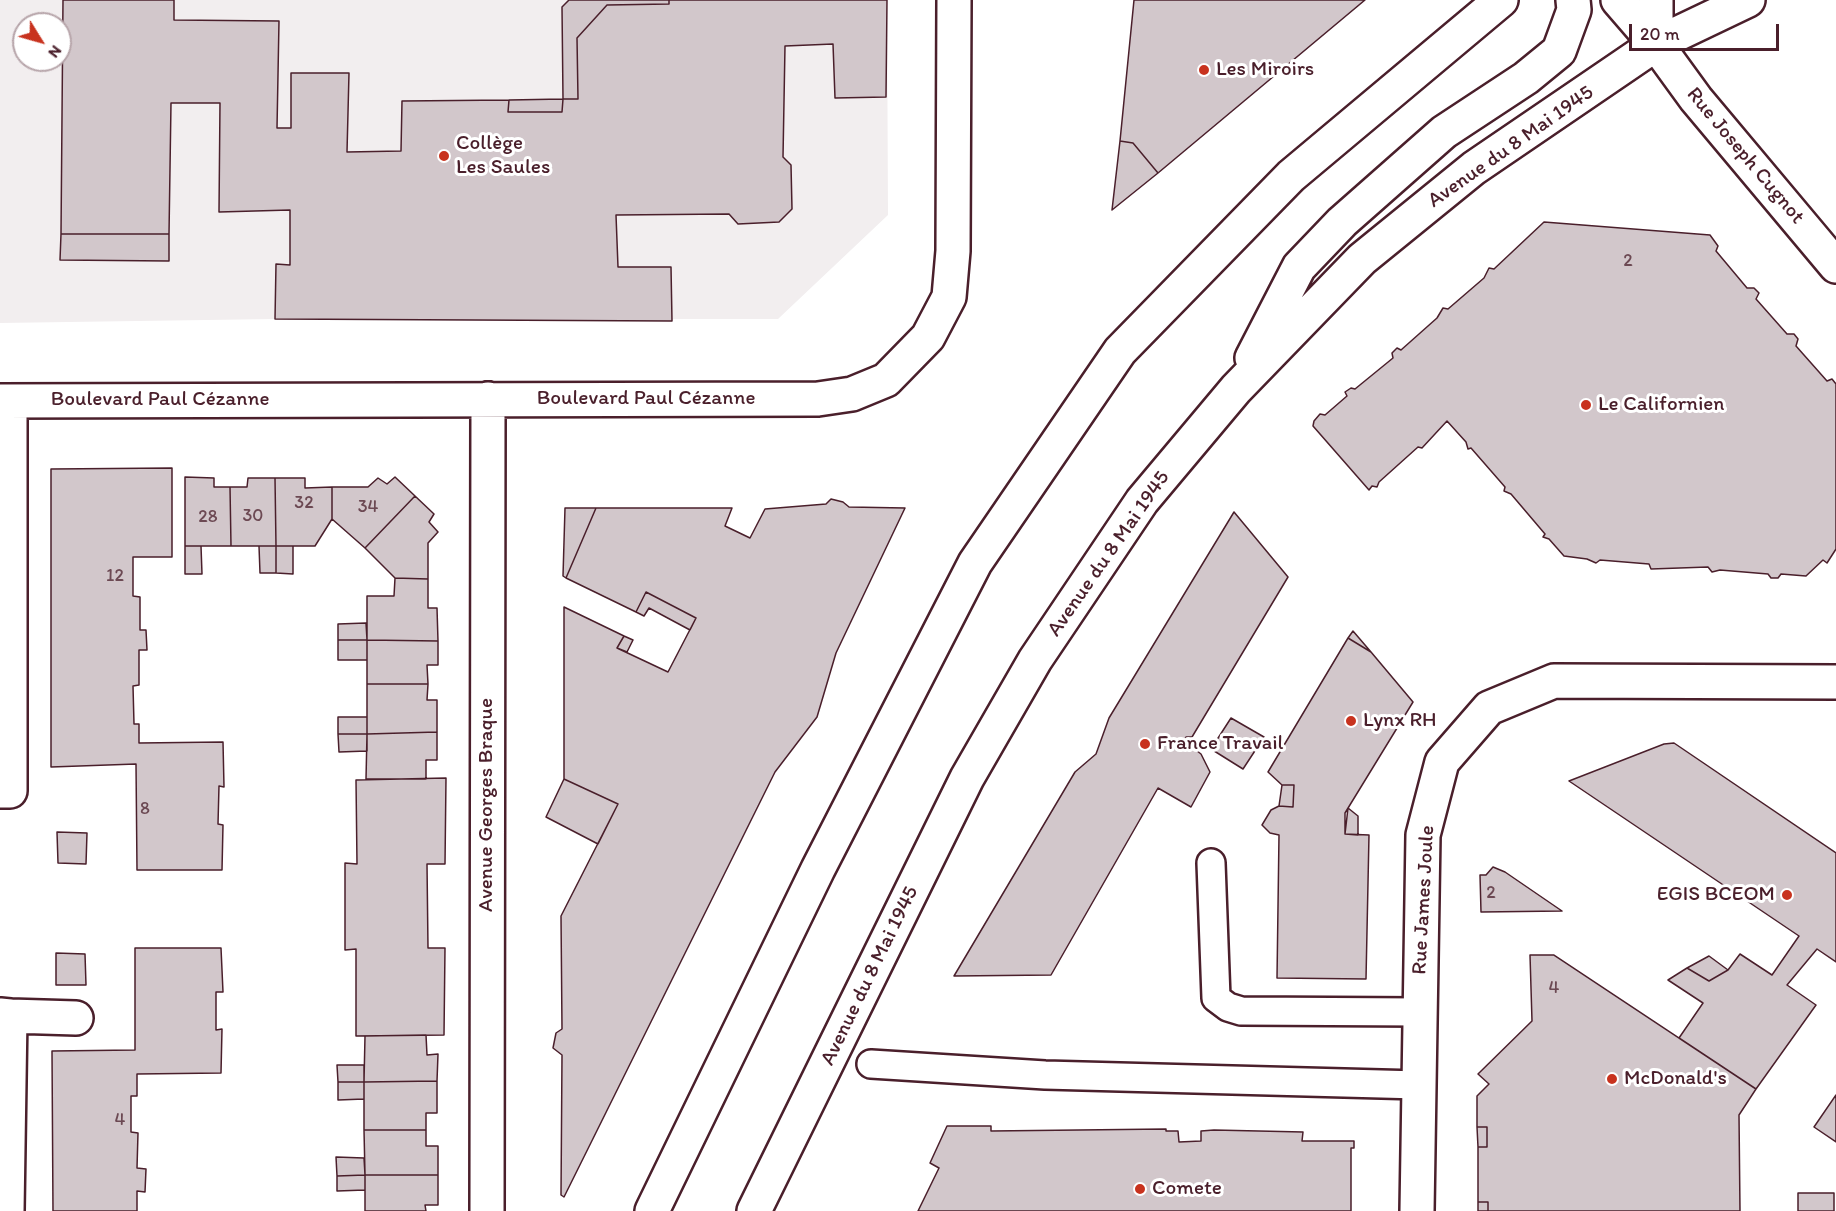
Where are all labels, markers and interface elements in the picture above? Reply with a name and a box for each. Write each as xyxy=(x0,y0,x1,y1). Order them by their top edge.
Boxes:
north arrow xyxy=(12,12,72,72)
scale bar xyxy=(1632,12,1782,50)
text: 20 m xyxy=(1640,23,1680,45)
text: N xyxy=(44,42,66,62)
place label: Les Miroirs xyxy=(1216,57,1314,83)
marker: Les Miroirs xyxy=(1197,63,1211,77)
street label: Avenue du 8 Mai 1945 xyxy=(1423,80,1599,214)
street label: Rue Joseph Cugnot xyxy=(1681,83,1809,229)
place label: Collège Les Saules xyxy=(456,131,550,181)
marker: Collège Les Saules xyxy=(437,149,451,163)
house number: 2 xyxy=(1623,250,1633,272)
street label: Boulevard Paul Cézanne xyxy=(537,386,755,412)
street label: Boulevard Paul Cézanne xyxy=(51,387,269,413)
place label: Le Californien xyxy=(1598,392,1724,418)
marker: Le Californien xyxy=(1579,398,1593,412)
street label: Avenue du 8 Mai 1945 xyxy=(1042,466,1176,642)
house number: 32 xyxy=(294,492,314,514)
house number: 34 xyxy=(358,496,378,518)
house number: 30 xyxy=(243,505,263,527)
house number: 28 xyxy=(198,506,218,528)
house number: 12 xyxy=(106,565,124,587)
street label: Avenue Georges Braque xyxy=(474,698,500,912)
place label: Lynx RH xyxy=(1363,708,1437,734)
marker: Lynx RH xyxy=(1344,714,1358,728)
place label: France Travail xyxy=(1157,731,1283,757)
marker: France Travail xyxy=(1138,737,1152,751)
house number: 8 xyxy=(140,798,150,820)
street label: Rue James Joule xyxy=(1408,825,1440,975)
street label: Avenue du 8 Mai 1945 xyxy=(816,882,924,1070)
house number: 2 xyxy=(1486,882,1496,904)
place label: EGIS BCEOM xyxy=(1657,882,1775,908)
marker: EGIS BCEOM xyxy=(1780,888,1794,902)
house number: 4 xyxy=(1549,977,1559,999)
place label: McDonald's xyxy=(1624,1066,1727,1092)
marker: McDonald's xyxy=(1605,1072,1619,1086)
house number: 4 xyxy=(115,1109,125,1131)
place label: Comete xyxy=(1152,1176,1222,1202)
marker: Comete xyxy=(1133,1182,1147,1196)

